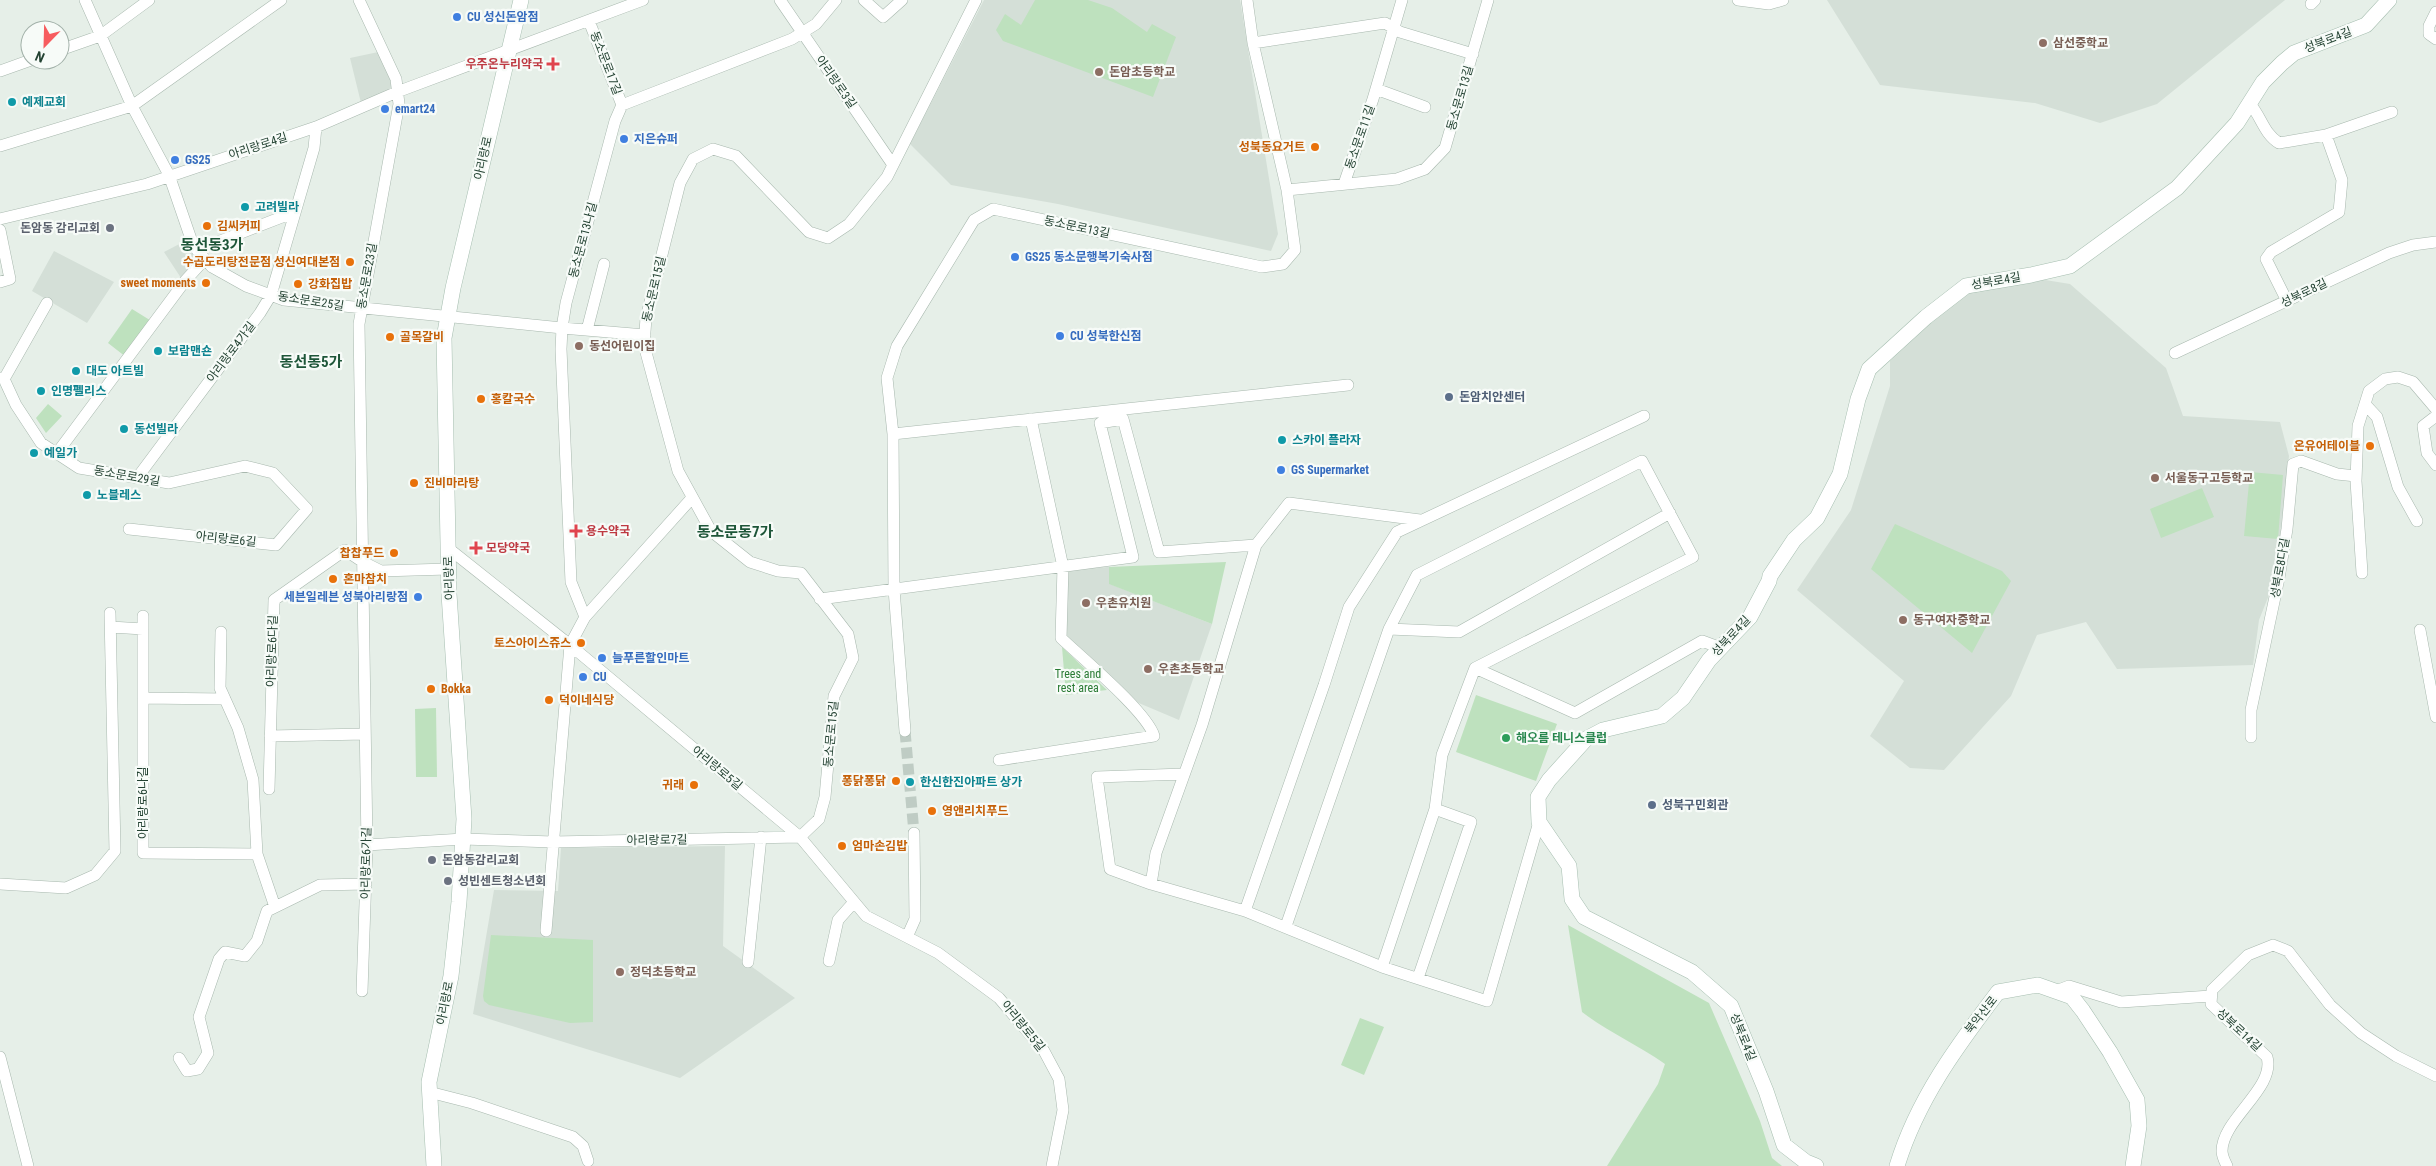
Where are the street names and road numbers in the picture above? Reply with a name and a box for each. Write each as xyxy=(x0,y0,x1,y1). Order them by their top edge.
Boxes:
street label: 성북로4길 xyxy=(2302,24,2354,56)
street label: 동소문로17길 xyxy=(587,29,625,97)
street label: 아리랑로3길 xyxy=(813,53,859,111)
street label: 동소문로13길 xyxy=(1444,64,1476,132)
street label: 동소문로11길 xyxy=(1342,103,1378,171)
street label: 아리랑로4길 xyxy=(227,130,289,162)
street label: 아리랑로 xyxy=(471,135,495,181)
street label: 동소문로13나길 xyxy=(566,200,600,280)
street label: 동소문로13길 xyxy=(1043,213,1111,241)
street label: 동소문로23길 xyxy=(354,242,380,310)
street label: 동소문로15길 xyxy=(640,255,668,323)
street label: 성북로4길 xyxy=(1970,270,2022,292)
street label: 성북로8길 xyxy=(2278,276,2330,310)
street label: 동소문로25길 xyxy=(277,289,345,313)
street label: 아리랑로4가길 xyxy=(204,319,258,385)
street label: 동소문로29길 xyxy=(93,463,161,489)
street label: 아리랑로6길 xyxy=(195,529,257,549)
street label: 성북로8다길 xyxy=(2268,537,2292,599)
street label: 아리랑로 xyxy=(441,556,457,600)
street label: 성북로4길 xyxy=(1709,613,1753,659)
street label: 아리랑로6다길 xyxy=(264,615,280,687)
street label: 동소문로15길 xyxy=(821,700,841,768)
street label: 아리랑로5길 xyxy=(689,743,745,793)
street label: 아리랑로6나길 xyxy=(136,767,150,839)
street label: 아리랑로6가길 xyxy=(358,827,374,899)
street label: 아리랑로7길 xyxy=(626,832,688,848)
street label: 아리랑로 xyxy=(434,980,456,1026)
street label: 북악산로 xyxy=(1962,993,2000,1037)
street label: 아리랑로5길 xyxy=(998,998,1048,1054)
street label: 성북로14길 xyxy=(2214,1006,2264,1054)
street label: 성북로4길 xyxy=(1727,1011,1759,1063)

